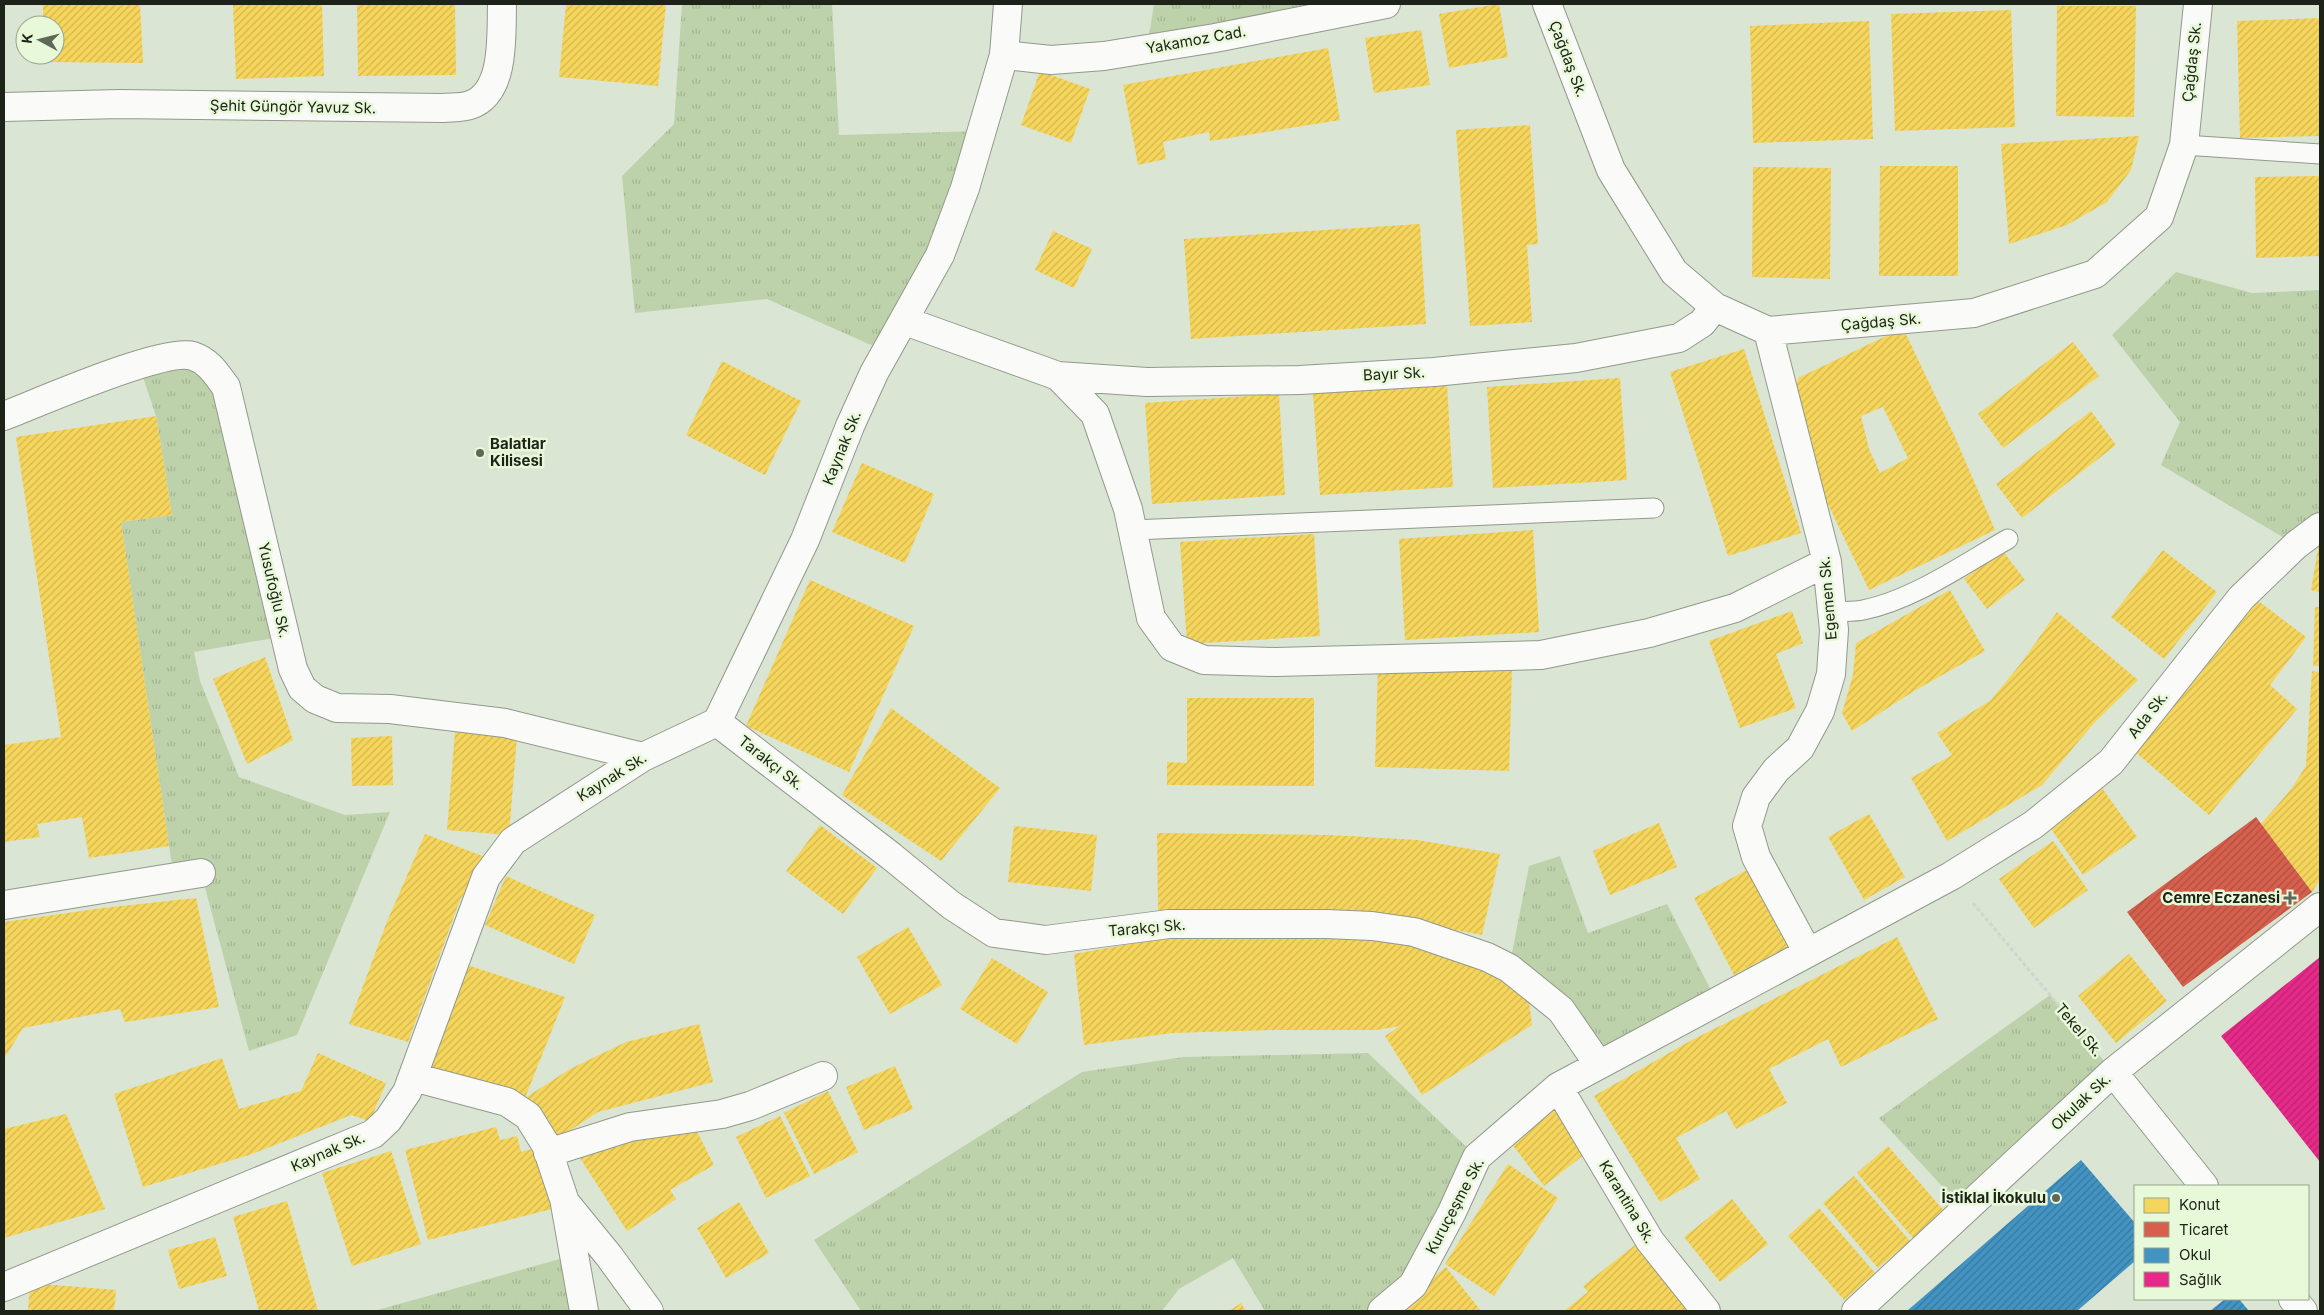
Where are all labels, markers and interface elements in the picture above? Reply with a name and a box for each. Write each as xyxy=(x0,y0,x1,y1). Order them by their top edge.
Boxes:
north arrow xyxy=(15,15,65,65)
street label: Çağdaş Sk. xyxy=(1545,18,1592,100)
street label: Yakamoz Cad. xyxy=(1144,21,1248,58)
street label: Çağdaş Sk. xyxy=(2178,21,2205,103)
text: K xyxy=(18,32,36,44)
street label: Şehit Güngör Yavuz Sk. xyxy=(210,96,376,117)
street label: Çağdaş Sk. xyxy=(1840,309,1922,334)
street label: Bayır Sk. xyxy=(1362,362,1425,385)
street label: Kaynak Sk. xyxy=(818,408,865,488)
place label: Balatlar Kilisesi xyxy=(490,434,546,470)
marker: Balatlar Kilisesi xyxy=(474,447,486,459)
street label: Yusufoğlu Sk. xyxy=(254,540,295,640)
street label: Egemen Sk. xyxy=(1814,555,1841,641)
street label: Ada Sk. xyxy=(2123,687,2172,742)
street label: Tarakçı Sk. xyxy=(735,731,808,794)
street label: Kaynak Sk. xyxy=(573,748,650,805)
place label: Cemre Eczanesi xyxy=(2162,888,2280,907)
marker: Cemre Eczanesi xyxy=(2284,892,2296,904)
street label: Tarakçı Sk. xyxy=(1107,915,1186,940)
street label: Tekel Sk. xyxy=(2052,999,2107,1060)
street label: Okulak Sk. xyxy=(2047,1069,2115,1134)
street label: Kaynak Sk. xyxy=(288,1127,368,1176)
street label: Kuruçeşme Sk. xyxy=(1421,1154,1488,1257)
street label: Karantina Sk. xyxy=(1595,1157,1660,1247)
legend xyxy=(2134,1185,2309,1300)
place label: İstiklal İkokulu xyxy=(1942,1188,2046,1207)
marker: İstiklal İkokulu xyxy=(2050,1192,2062,1204)
text: Konut xyxy=(2179,1195,2220,1214)
text: Ticaret xyxy=(2179,1220,2229,1239)
text: Okul xyxy=(2179,1245,2211,1264)
text: Sağlık xyxy=(2179,1270,2223,1289)

